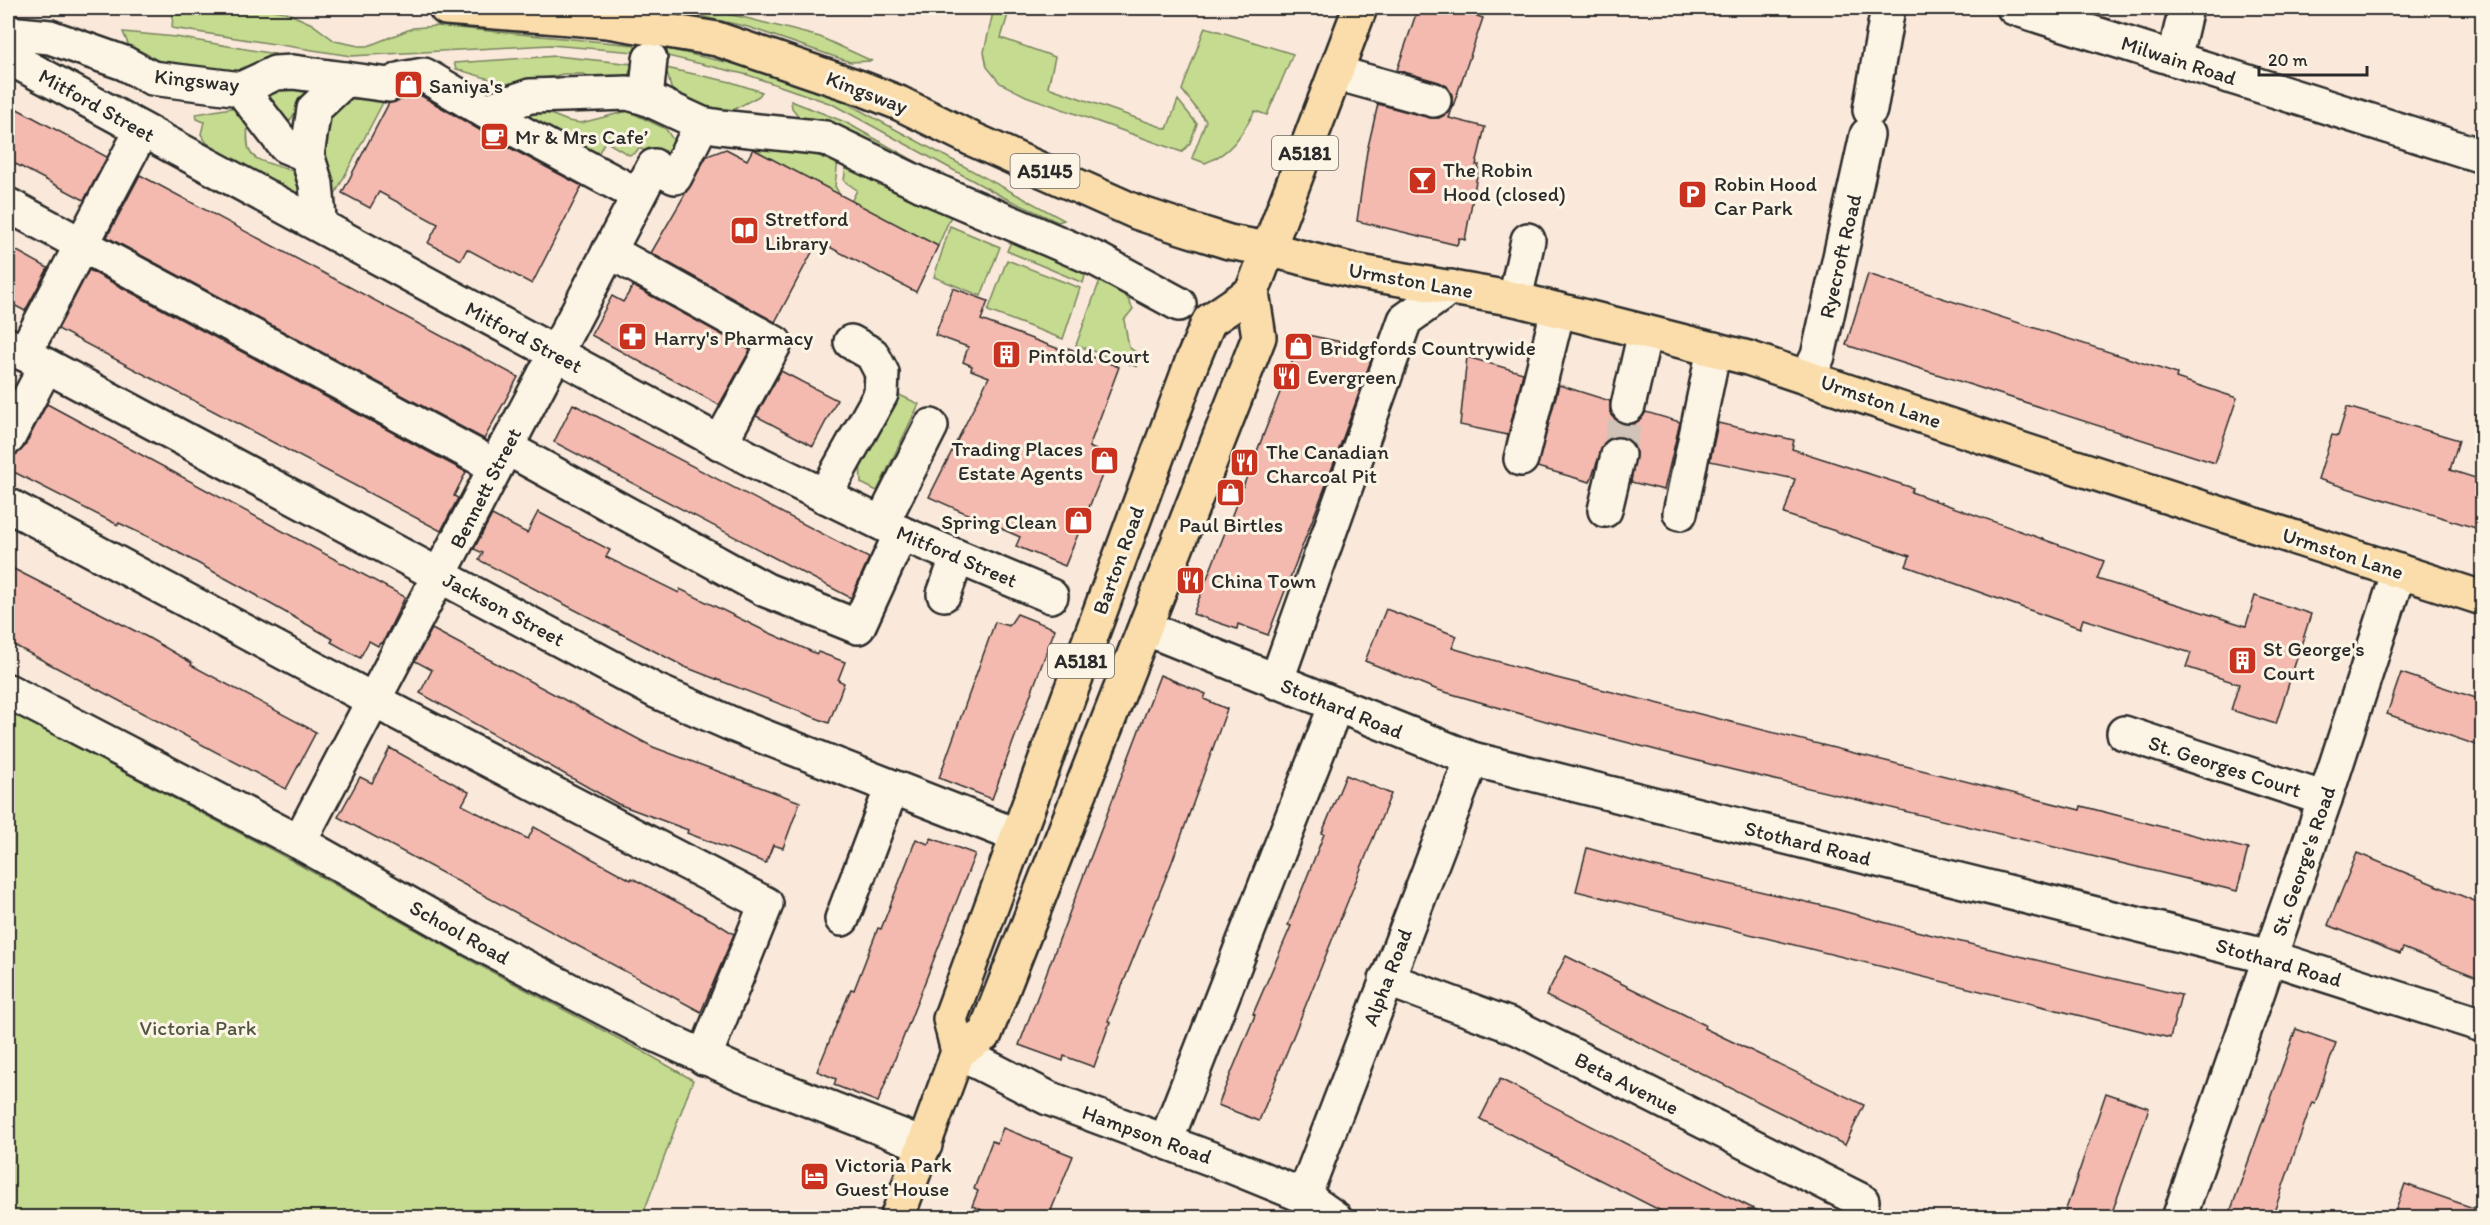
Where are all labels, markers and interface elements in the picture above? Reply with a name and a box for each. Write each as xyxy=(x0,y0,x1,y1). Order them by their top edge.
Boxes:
street label: Milwain Road xyxy=(2118,30,2240,91)
scale bar xyxy=(2259,39,2367,77)
text: 20 m xyxy=(2268,49,2308,71)
street label: Mitford Street xyxy=(35,63,160,147)
street label: Kingsway xyxy=(153,63,241,97)
street label: Kingsway xyxy=(823,65,911,119)
shop icon: Saniya's xyxy=(392,69,424,101)
place label: Saniya's xyxy=(429,73,503,98)
cafe icon: Mr & Mrs Cafe’ xyxy=(478,120,510,152)
place label: Mr & Mrs Cafe’ xyxy=(515,124,648,149)
road number: A5181 xyxy=(1272,136,1338,170)
road number: A5145 xyxy=(1010,154,1080,188)
place label: The Robin Hood (closed) xyxy=(1443,157,1566,206)
bar icon: The Robin Hood (closed) xyxy=(1406,165,1438,197)
place label: Robin Hood Car Park xyxy=(1714,171,1817,220)
parking icon: Robin Hood Car Park xyxy=(1677,179,1709,211)
street label: Ryecroft Road xyxy=(1814,191,1867,321)
place label: Stretford Library xyxy=(765,206,849,255)
library icon: Stretford Library xyxy=(728,214,760,246)
street label: Urmston Lane xyxy=(1347,257,1475,303)
street label: Mitford Street xyxy=(461,296,587,378)
pharmacy icon: Harry's Pharmacy xyxy=(617,321,649,353)
place label: Harry's Pharmacy xyxy=(654,325,813,350)
shop icon: Bridgfords Countrywide xyxy=(1283,331,1315,363)
place label: Bridgfords Countrywide xyxy=(1320,335,1536,360)
building icon: Pinfold Court xyxy=(991,339,1023,371)
place label: Pinfold Court xyxy=(1028,343,1150,368)
restaurant icon: Evergreen xyxy=(1270,360,1302,392)
place label: Evergreen xyxy=(1307,364,1396,389)
street label: Urmston Lane xyxy=(1817,369,1945,433)
street label: Bennett Street xyxy=(444,423,526,553)
place label: Trading Places Estate Agents xyxy=(951,436,1083,485)
place label: The Canadian Charcoal Pit xyxy=(1266,439,1389,488)
shop icon: Trading Places Estate Agents xyxy=(1088,444,1120,476)
restaurant icon: The Canadian Charcoal Pit xyxy=(1229,447,1261,479)
shop icon: Paul Birtles xyxy=(1215,477,1247,509)
street label: Barton Road xyxy=(1087,502,1149,618)
shop icon: Spring Clean xyxy=(1062,505,1094,537)
place label: Spring Clean xyxy=(941,509,1057,534)
place label: Paul Birtles xyxy=(1179,512,1283,537)
street label: Mitford Street xyxy=(893,519,1021,593)
street label: Urmston Lane xyxy=(2279,522,2407,584)
restaurant icon: China Town xyxy=(1174,564,1206,596)
street label: Jackson Street xyxy=(439,566,569,652)
place label: China Town xyxy=(1211,568,1316,593)
place label: St George's Court xyxy=(2263,636,2365,685)
road number: A5181 xyxy=(1048,644,1114,678)
building icon: St George's Court xyxy=(2226,644,2258,676)
street label: Stothard Road xyxy=(1277,672,1407,744)
street label: St. Georges Court xyxy=(2145,730,2305,803)
street label: St. George's Road xyxy=(2266,783,2340,939)
street label: Stothard Road xyxy=(1742,815,1875,871)
street label: School Road xyxy=(406,894,515,970)
street label: Alpha Road xyxy=(1357,924,1417,1029)
street label: Stothard Road xyxy=(2213,932,2345,992)
park label: Victoria Park xyxy=(140,1015,257,1040)
street label: Beta Avenue xyxy=(1571,1046,1683,1120)
street label: Hampson Road xyxy=(1079,1099,1215,1169)
place label: Victoria Park Guest House xyxy=(835,1152,952,1201)
hotel icon: Victoria Park Guest House xyxy=(798,1160,830,1192)

